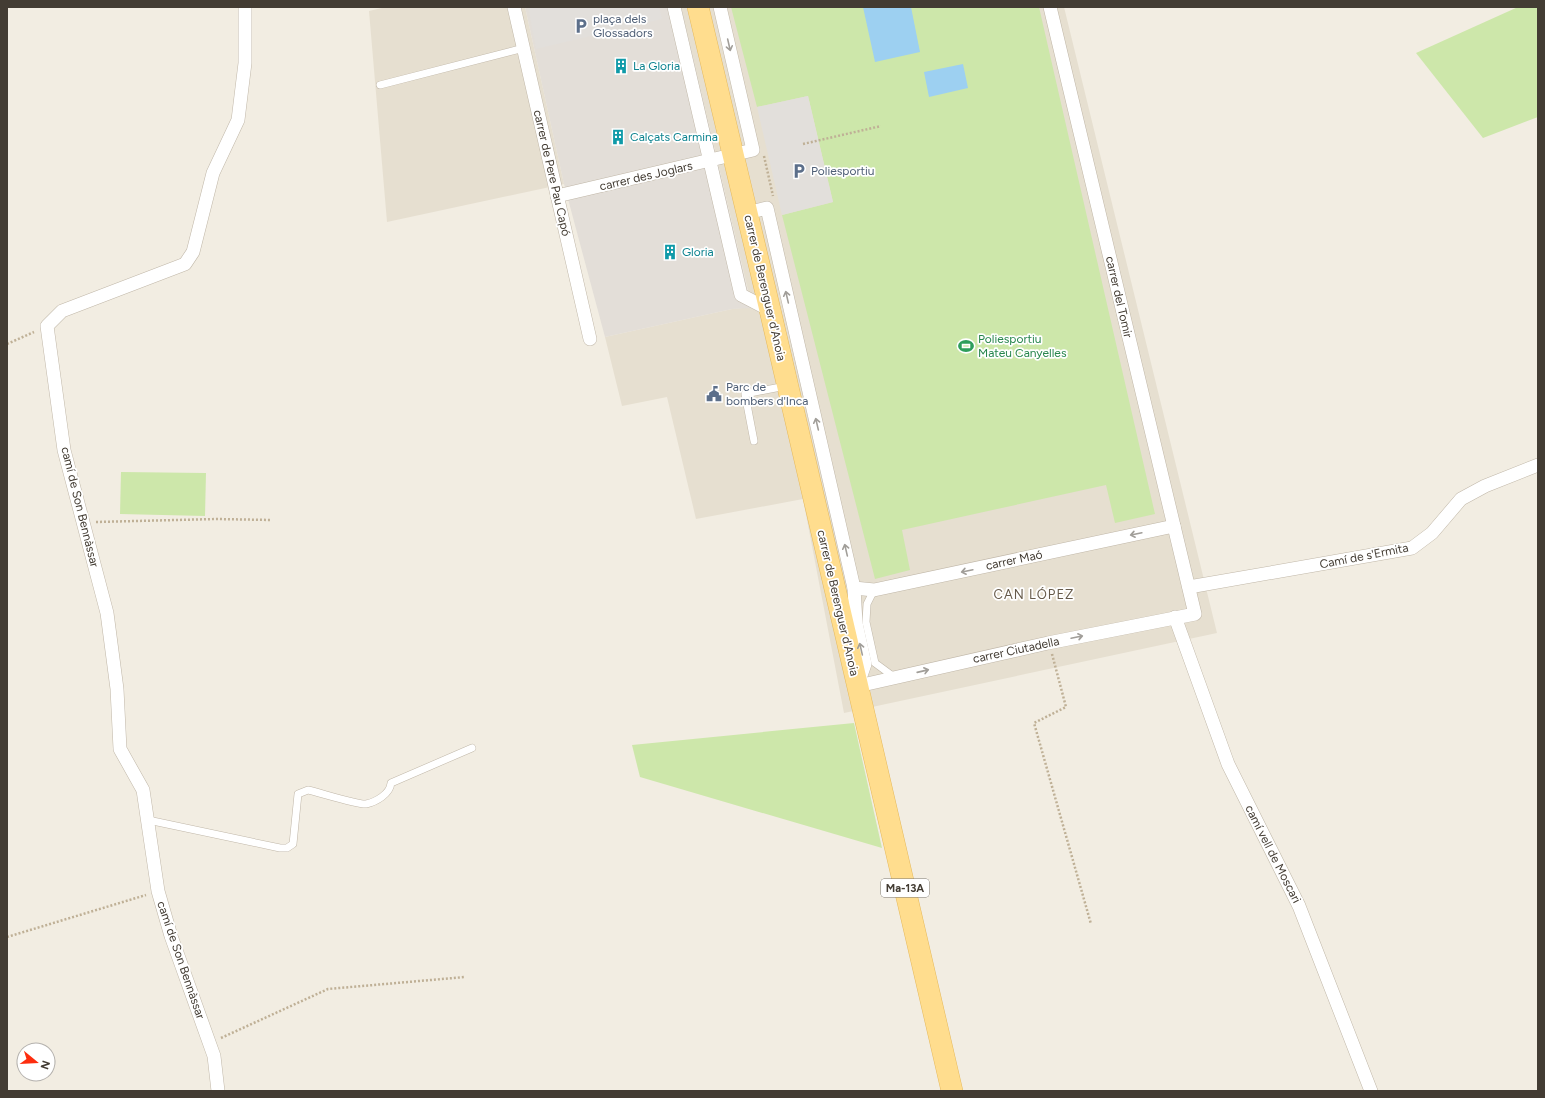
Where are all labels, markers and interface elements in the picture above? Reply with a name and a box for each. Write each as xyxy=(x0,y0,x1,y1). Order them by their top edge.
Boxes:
place label: plaça dels Glossadors xyxy=(593,12,653,40)
parking icon: plaça dels Glossadors xyxy=(572,17,590,35)
one-way arrow xyxy=(726,38,733,51)
building icon: La Gloria xyxy=(612,57,630,75)
place label: La Gloria xyxy=(633,59,680,73)
street label: carrer de Pere Pau Capó xyxy=(531,108,573,238)
building icon: Calçats Carmina xyxy=(609,128,627,146)
place label: Calçats Carmina xyxy=(630,130,718,144)
street label: carrer des Joglars xyxy=(598,158,694,194)
parking icon: Poliesportiu xyxy=(790,162,808,180)
place label: Poliesportiu xyxy=(811,164,874,178)
street label: carrer de Berenguer d'Anoia xyxy=(741,214,789,362)
building icon: Gloria xyxy=(661,243,679,261)
place label: Gloria xyxy=(682,245,714,259)
street label: carrer del Tomir xyxy=(1103,255,1135,339)
one-way arrow xyxy=(783,291,791,304)
place label: Poliesportiu Mateu Canyelles xyxy=(978,332,1067,360)
sports icon: Poliesportiu Mateu Canyelles xyxy=(957,337,975,355)
place label: Parc de bombers d'Inca xyxy=(726,380,808,408)
public building icon: Parc de bombers d'Inca xyxy=(705,385,723,403)
one-way arrow xyxy=(812,417,820,430)
street label: camí de Son Bennàssar xyxy=(58,445,102,569)
street label: carrer de Berenguer d'Anoia xyxy=(814,529,862,677)
one-way arrow xyxy=(1129,531,1142,539)
street label: Camí de s'Ermita xyxy=(1318,541,1410,571)
one-way arrow xyxy=(841,544,849,557)
street label: carrer Maó xyxy=(984,547,1044,573)
one-way arrow xyxy=(961,567,974,575)
district label: CAN LÓPEZ xyxy=(994,587,1074,602)
one-way arrow xyxy=(1070,633,1083,641)
street label: carrer Ciutadella xyxy=(971,634,1061,666)
one-way arrow xyxy=(857,642,865,655)
one-way arrow xyxy=(916,666,929,674)
street label: camí vell de Moscari xyxy=(1242,803,1304,905)
road number: Ma-13A xyxy=(881,879,929,897)
street label: camí de Son Bennàssar xyxy=(154,899,208,1021)
north arrow xyxy=(16,1042,56,1082)
text: N xyxy=(38,1059,53,1071)

